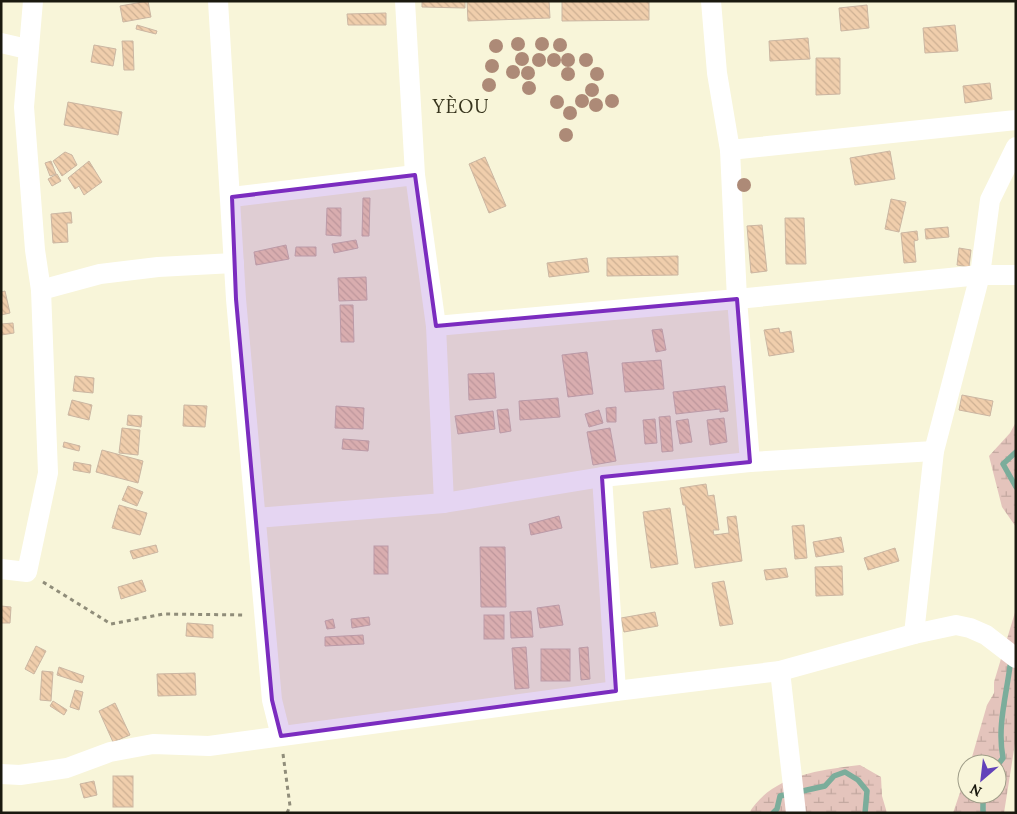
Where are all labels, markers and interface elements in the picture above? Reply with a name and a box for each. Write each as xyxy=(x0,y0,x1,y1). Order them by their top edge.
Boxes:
district label: YÈOU xyxy=(431,94,490,118)
north arrow xyxy=(957,754,1007,804)
text: N xyxy=(967,780,985,801)

